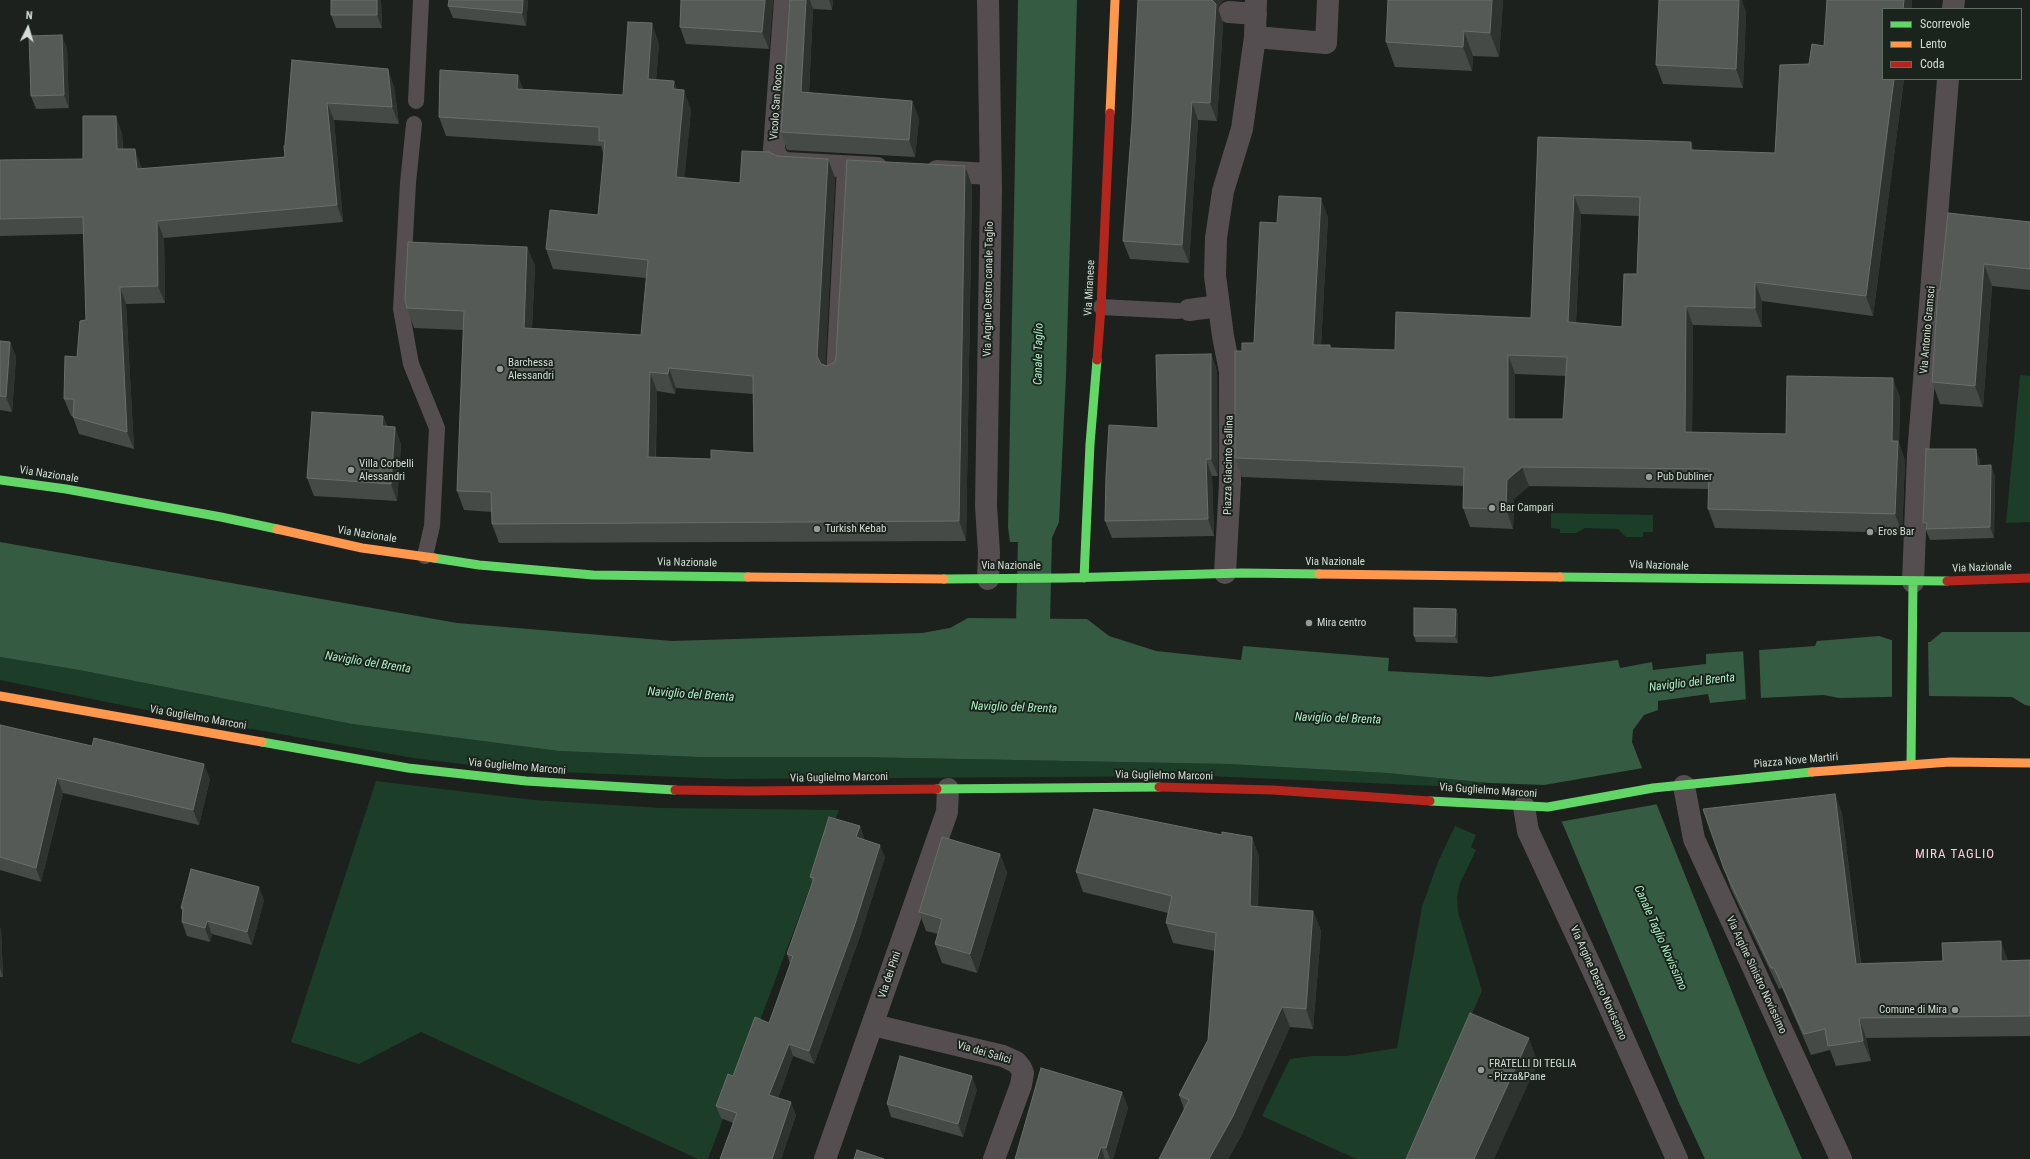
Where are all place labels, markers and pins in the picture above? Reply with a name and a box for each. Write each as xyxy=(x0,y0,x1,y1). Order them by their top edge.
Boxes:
place label: Barchessa Alessandri xyxy=(508,356,554,382)
marker: Barchessa Alessandri xyxy=(495,364,505,374)
place label: Villa Corbelli Alessandri xyxy=(359,457,414,483)
marker: Villa Corbelli Alessandri xyxy=(346,465,356,475)
place label: Pub Dubliner xyxy=(1657,470,1712,484)
marker: Pub Dubliner xyxy=(1644,472,1654,482)
place label: Bar Campari xyxy=(1500,501,1554,515)
marker: Bar Campari xyxy=(1487,503,1497,513)
place label: Turkish Kebab xyxy=(825,522,886,536)
marker: Turkish Kebab xyxy=(812,524,822,534)
place label: Eros Bar xyxy=(1878,525,1914,539)
marker: Eros Bar xyxy=(1865,527,1875,537)
place label: Mira centro xyxy=(1317,616,1366,630)
marker: Mira centro xyxy=(1304,618,1314,628)
place label: Comune di Mira xyxy=(1879,1003,1947,1017)
marker: Comune di Mira xyxy=(1950,1005,1960,1015)
place label: FRATELLI DI TEGLIA - Pizza&Pane xyxy=(1489,1057,1576,1083)
marker: FRATELLI DI TEGLIA - Pizza&Pane xyxy=(1476,1065,1486,1075)

